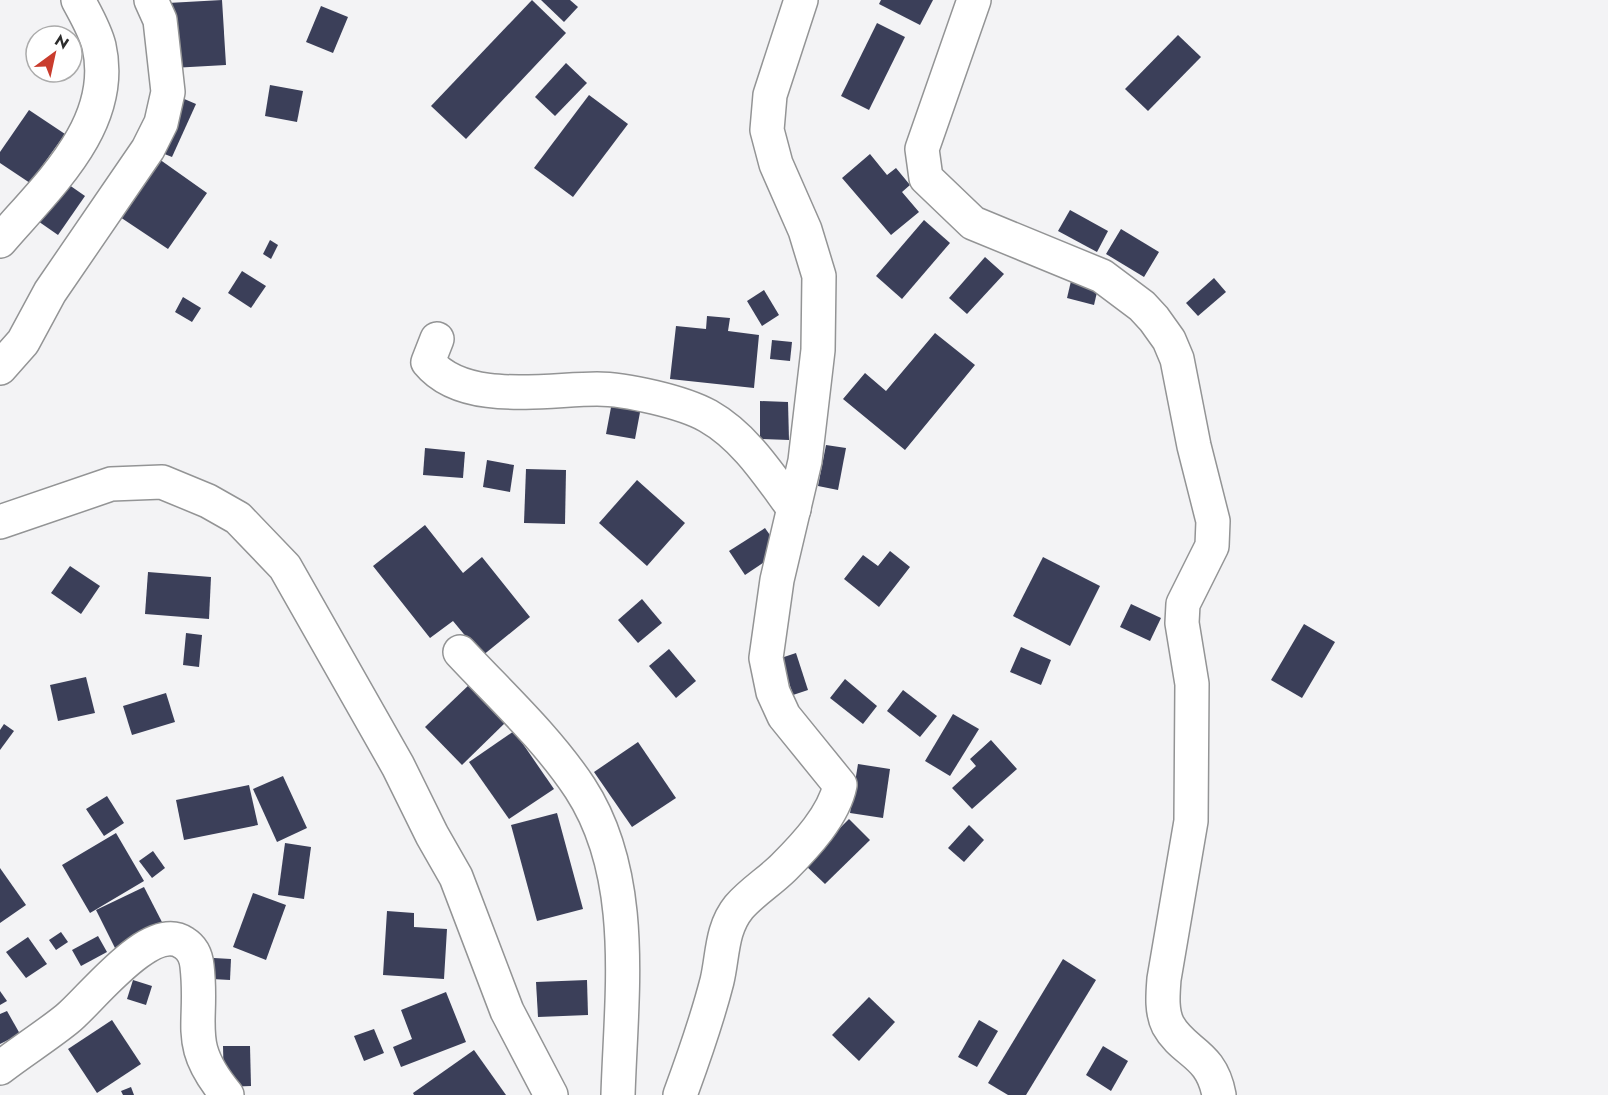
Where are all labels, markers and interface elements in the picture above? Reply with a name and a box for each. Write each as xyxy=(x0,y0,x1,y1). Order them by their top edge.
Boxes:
north arrow xyxy=(24,24,84,84)
text: N xyxy=(50,29,73,55)

